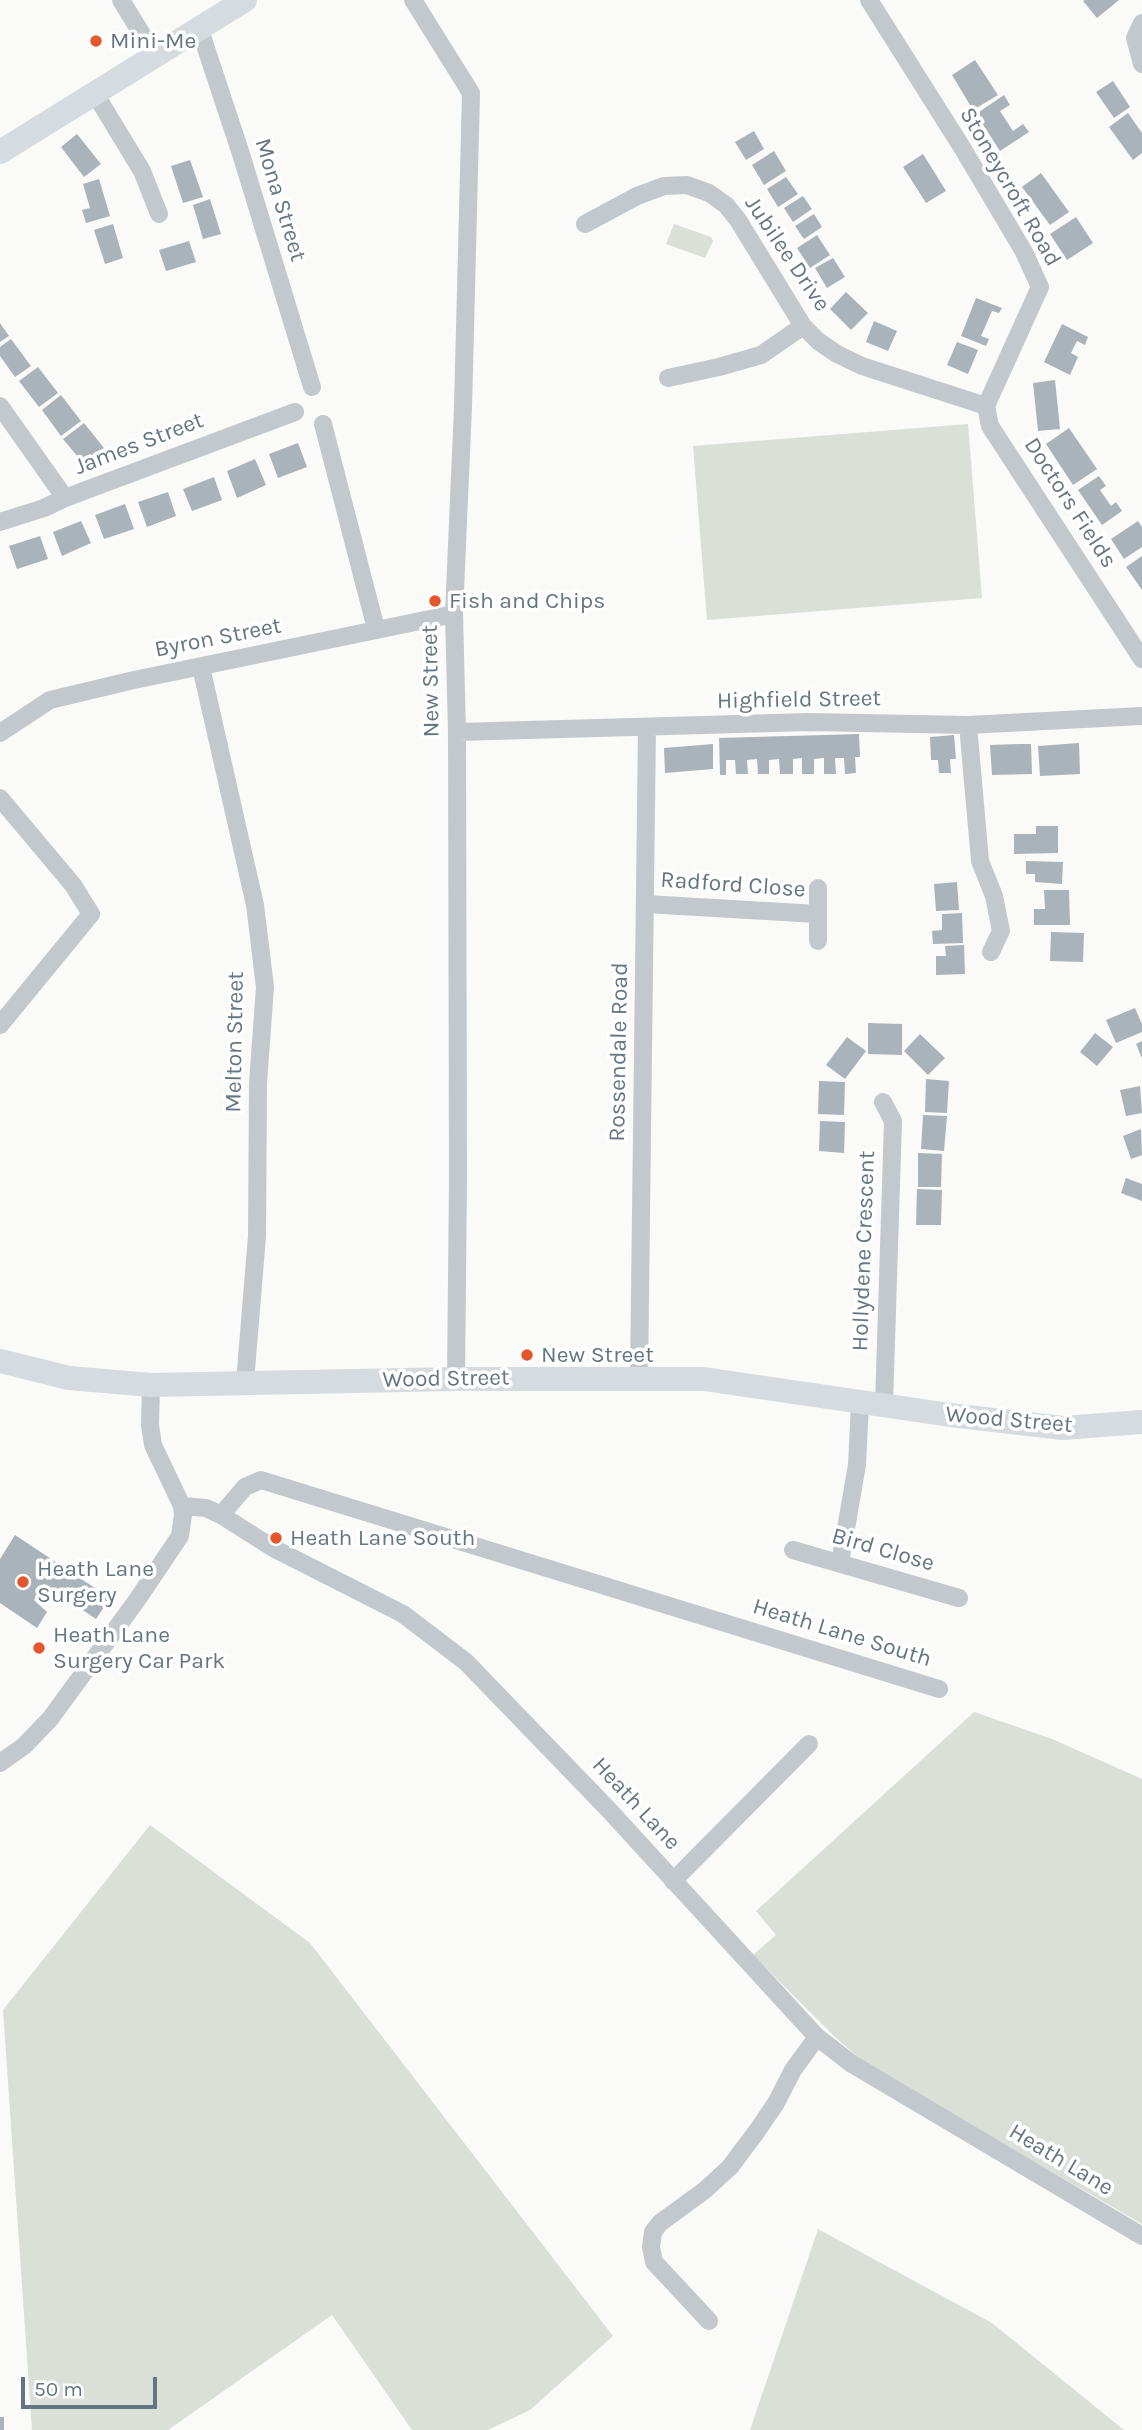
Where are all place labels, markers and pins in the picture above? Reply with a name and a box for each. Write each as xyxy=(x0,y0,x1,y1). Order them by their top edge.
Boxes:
place label: Mini-Me xyxy=(110,27,196,55)
marker: Mini-Me xyxy=(88,33,104,49)
place label: Fish and Chips xyxy=(449,587,605,615)
marker: Fish and Chips xyxy=(427,593,443,609)
place label: New Street xyxy=(541,1341,654,1369)
marker: New Street xyxy=(519,1347,535,1363)
place label: Heath Lane South xyxy=(290,1524,475,1552)
marker: Heath Lane South xyxy=(268,1530,284,1546)
place label: Heath Lane Surgery xyxy=(37,1555,154,1609)
marker: Heath Lane Surgery xyxy=(15,1574,31,1590)
place label: Heath Lane Surgery Car Park xyxy=(53,1621,225,1675)
marker: Heath Lane Surgery Car Park xyxy=(31,1640,47,1656)

